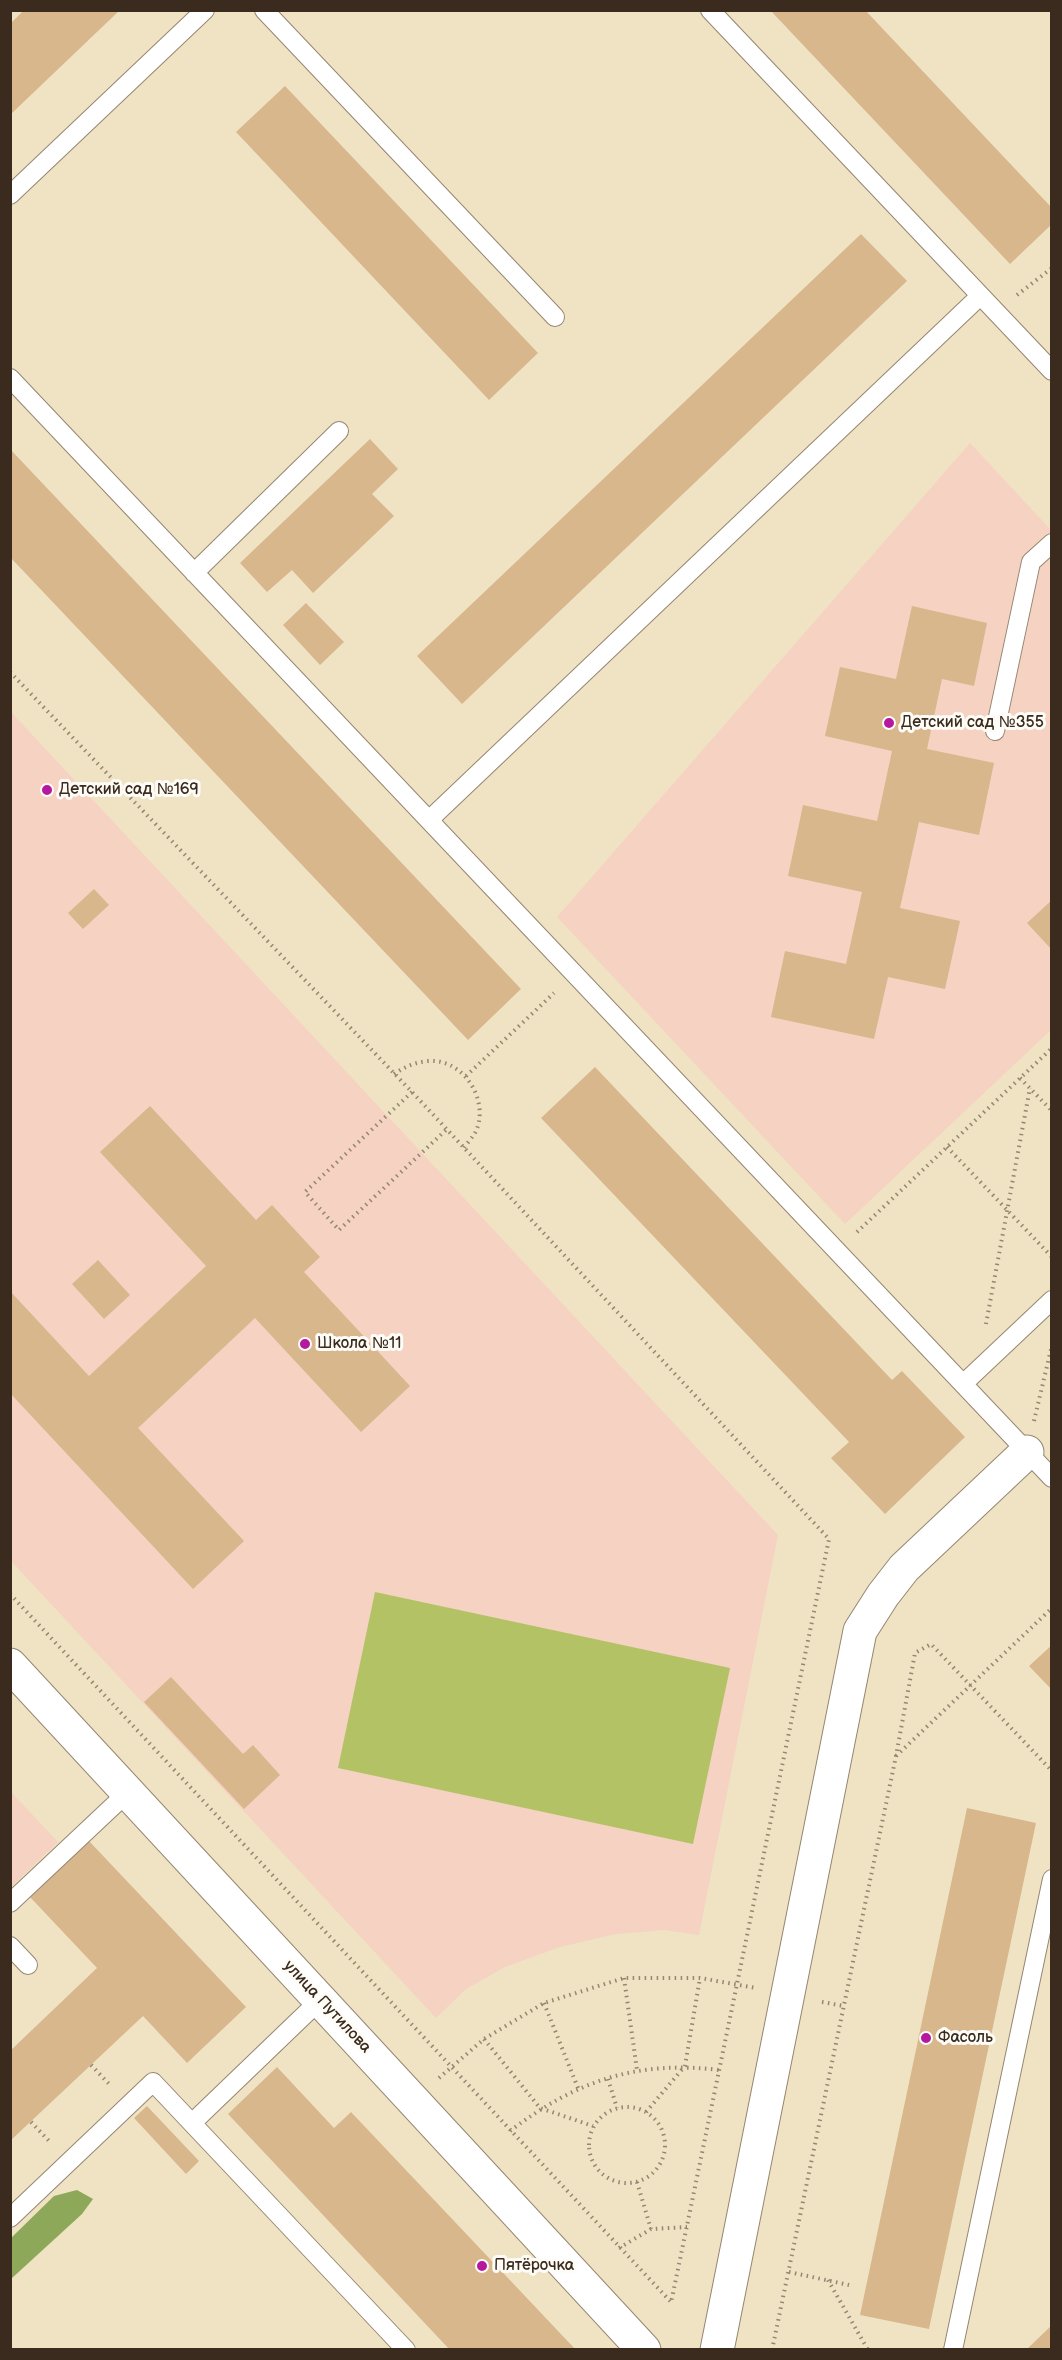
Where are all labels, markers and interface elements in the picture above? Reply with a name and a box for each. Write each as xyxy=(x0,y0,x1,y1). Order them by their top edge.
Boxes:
place label: Детский сад №355 xyxy=(901,713,1044,733)
marker: Детский сад №355 xyxy=(882,716,896,730)
place label: Детский сад №169 xyxy=(59,780,199,800)
marker: Детский сад №169 xyxy=(40,783,54,797)
place label: Школа №11 xyxy=(317,1334,401,1354)
marker: Школа №11 xyxy=(298,1337,312,1351)
street label: улица Путилова xyxy=(279,1957,375,2057)
place label: Фасоль xyxy=(938,2028,993,2048)
marker: Фасоль xyxy=(919,2031,933,2045)
place label: Пятёрочка xyxy=(494,2256,574,2276)
marker: Пятёрочка xyxy=(475,2259,489,2273)

